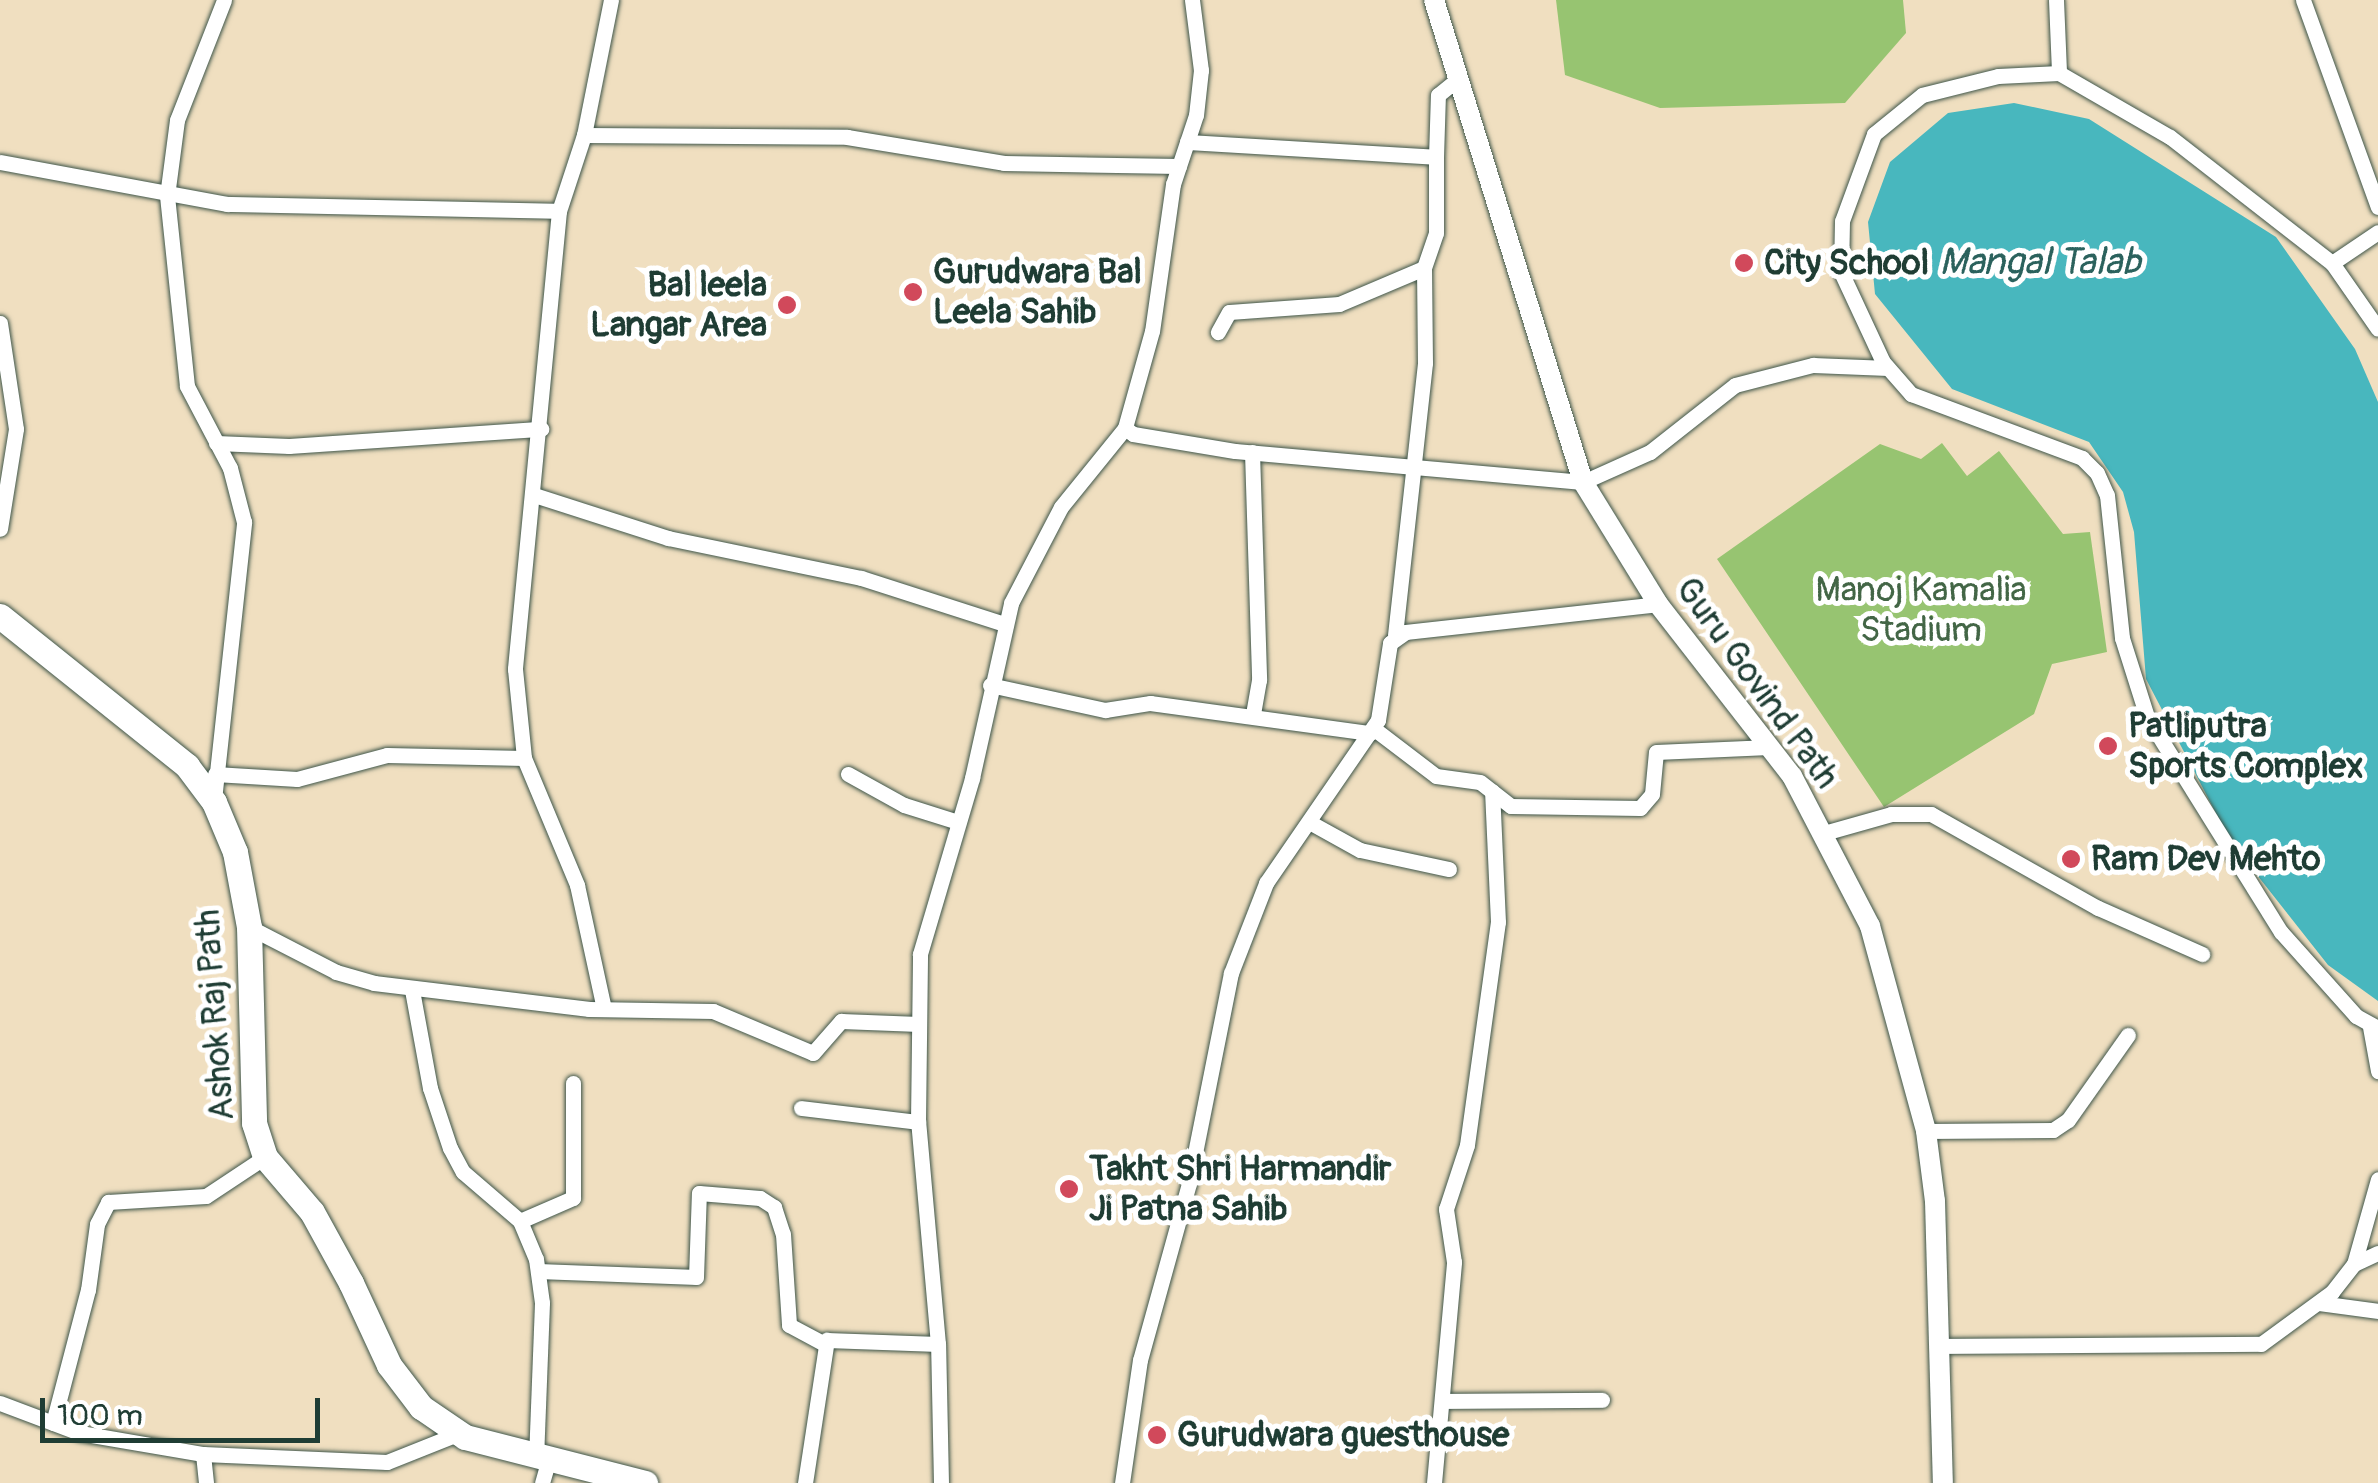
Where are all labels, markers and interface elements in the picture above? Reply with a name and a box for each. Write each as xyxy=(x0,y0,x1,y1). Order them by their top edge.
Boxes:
water label: Mangal Talab xyxy=(1939,240,2141,286)
place label: City School xyxy=(1764,242,1929,284)
place label: Gurudwara Bal Leela Sahib xyxy=(933,251,1142,333)
marker: City School xyxy=(1733,252,1755,274)
place label: Bal leela Langar Area xyxy=(590,264,767,346)
marker: Gurudwara Bal Leela Sahib xyxy=(902,281,924,303)
marker: Bal leela Langar Area xyxy=(776,294,798,316)
street label: Guru Govind Path xyxy=(1666,569,1848,797)
park label: Manoj Kamalia Stadium xyxy=(1816,569,2026,651)
place label: Patliputra Sports Complex xyxy=(2128,705,2364,787)
marker: Patliputra Sports Complex xyxy=(2097,735,2119,757)
place label: Ram Dev Mehto xyxy=(2091,838,2321,880)
marker: Ram Dev Mehto xyxy=(2060,848,2082,870)
street label: Ashok Raj Path xyxy=(187,908,243,1122)
place label: Takht Shri Harmandir Ji Patna Sahib xyxy=(1089,1148,1391,1230)
marker: Takht Shri Harmandir Ji Patna Sahib xyxy=(1058,1178,1080,1200)
scale bar xyxy=(45,1378,325,1440)
text: 100 m xyxy=(57,1397,143,1434)
place label: Gurudwara guesthouse xyxy=(1177,1414,1509,1456)
marker: Gurudwara guesthouse xyxy=(1146,1424,1168,1446)

